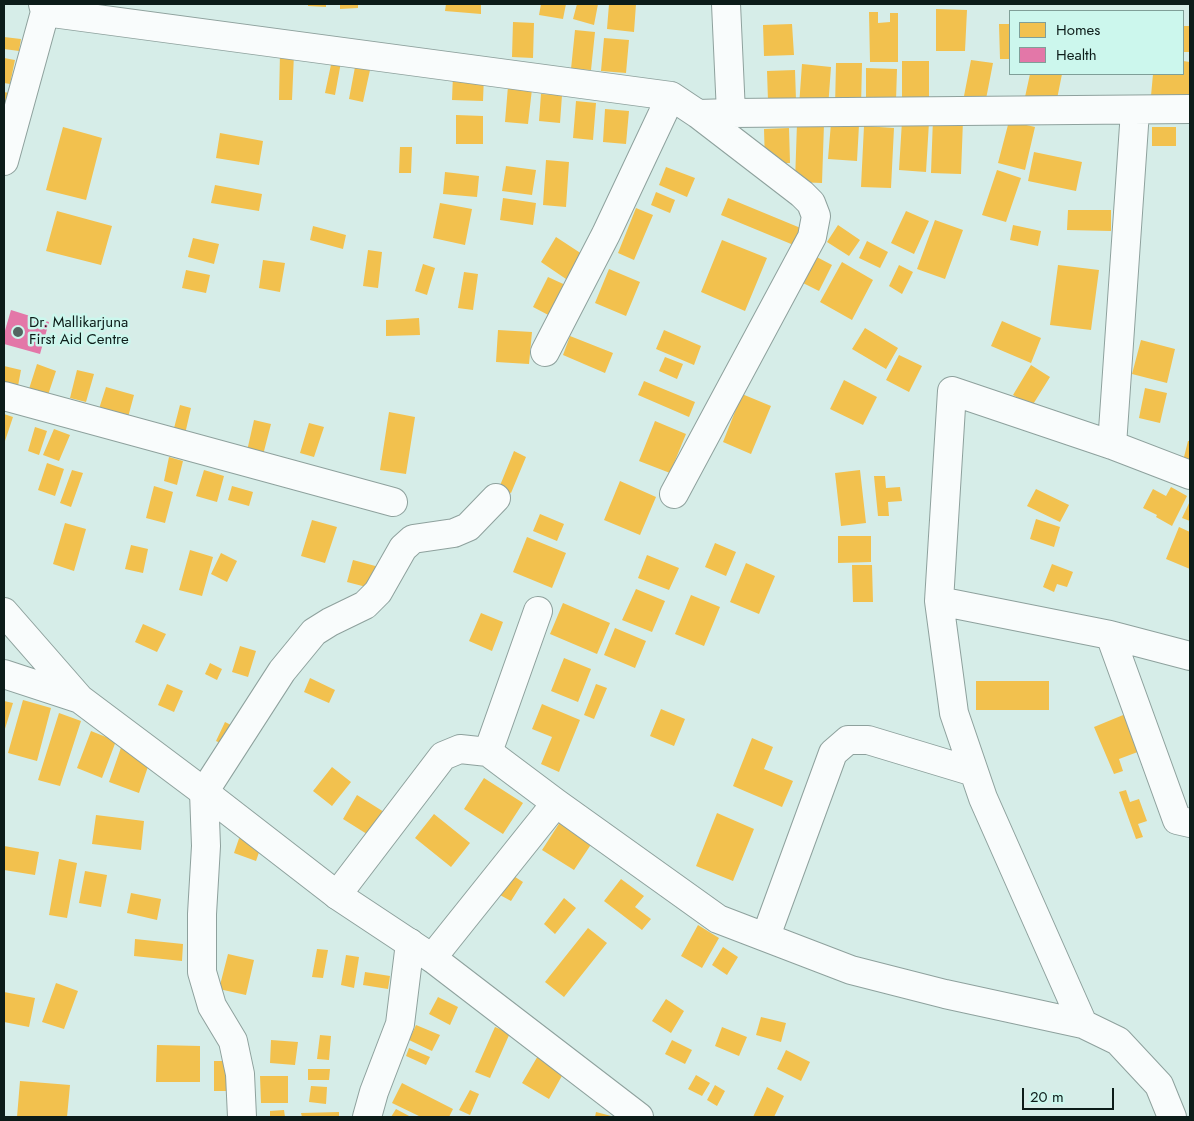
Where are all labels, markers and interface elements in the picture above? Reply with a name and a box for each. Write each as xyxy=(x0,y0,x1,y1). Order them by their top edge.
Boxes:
legend xyxy=(1009,10,1184,75)
text: Homes xyxy=(1056,19,1100,41)
text: Health xyxy=(1056,44,1097,66)
place label: Dr. Mallikarjuna First Aid Centre xyxy=(29,314,129,349)
marker: Dr. Mallikarjuna First Aid Centre xyxy=(11,325,25,339)
scale bar xyxy=(1024,1078,1116,1110)
text: 20 m xyxy=(1030,1086,1064,1108)

